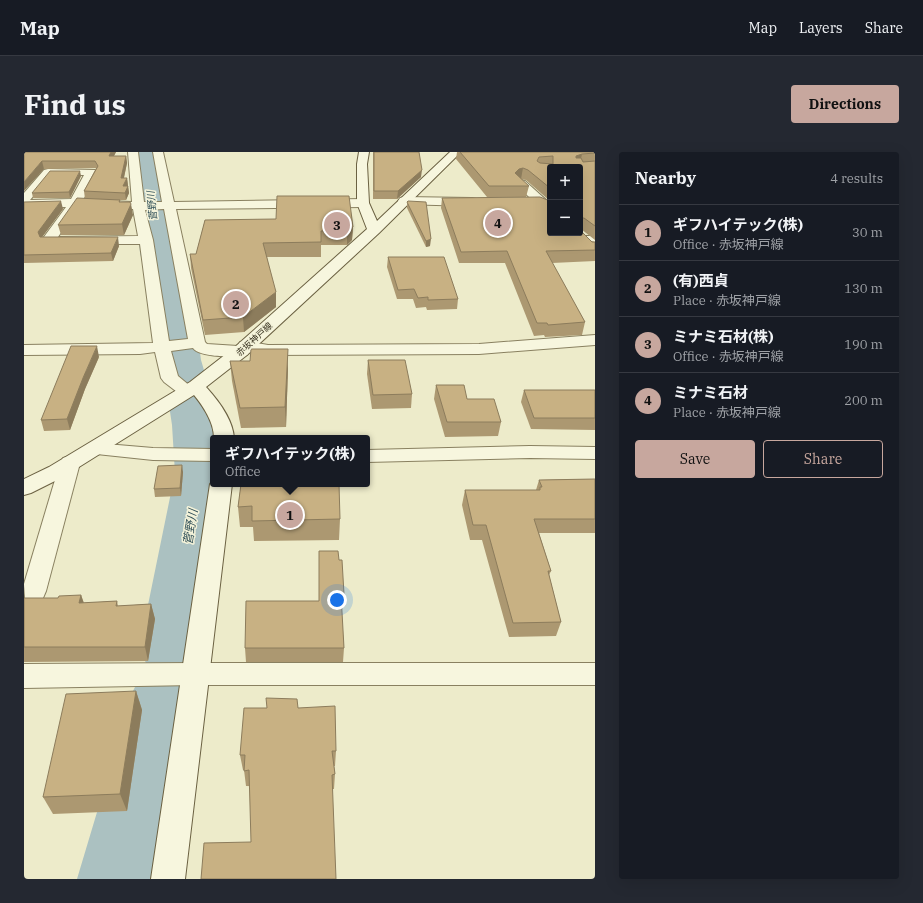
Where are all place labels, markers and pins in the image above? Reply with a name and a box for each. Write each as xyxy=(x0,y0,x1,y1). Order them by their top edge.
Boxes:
pin: 4 xyxy=(485,208,511,238)
pin: 3 xyxy=(324,210,350,240)
pin: 2 xyxy=(223,289,249,319)
pin: 1 xyxy=(277,500,303,530)

